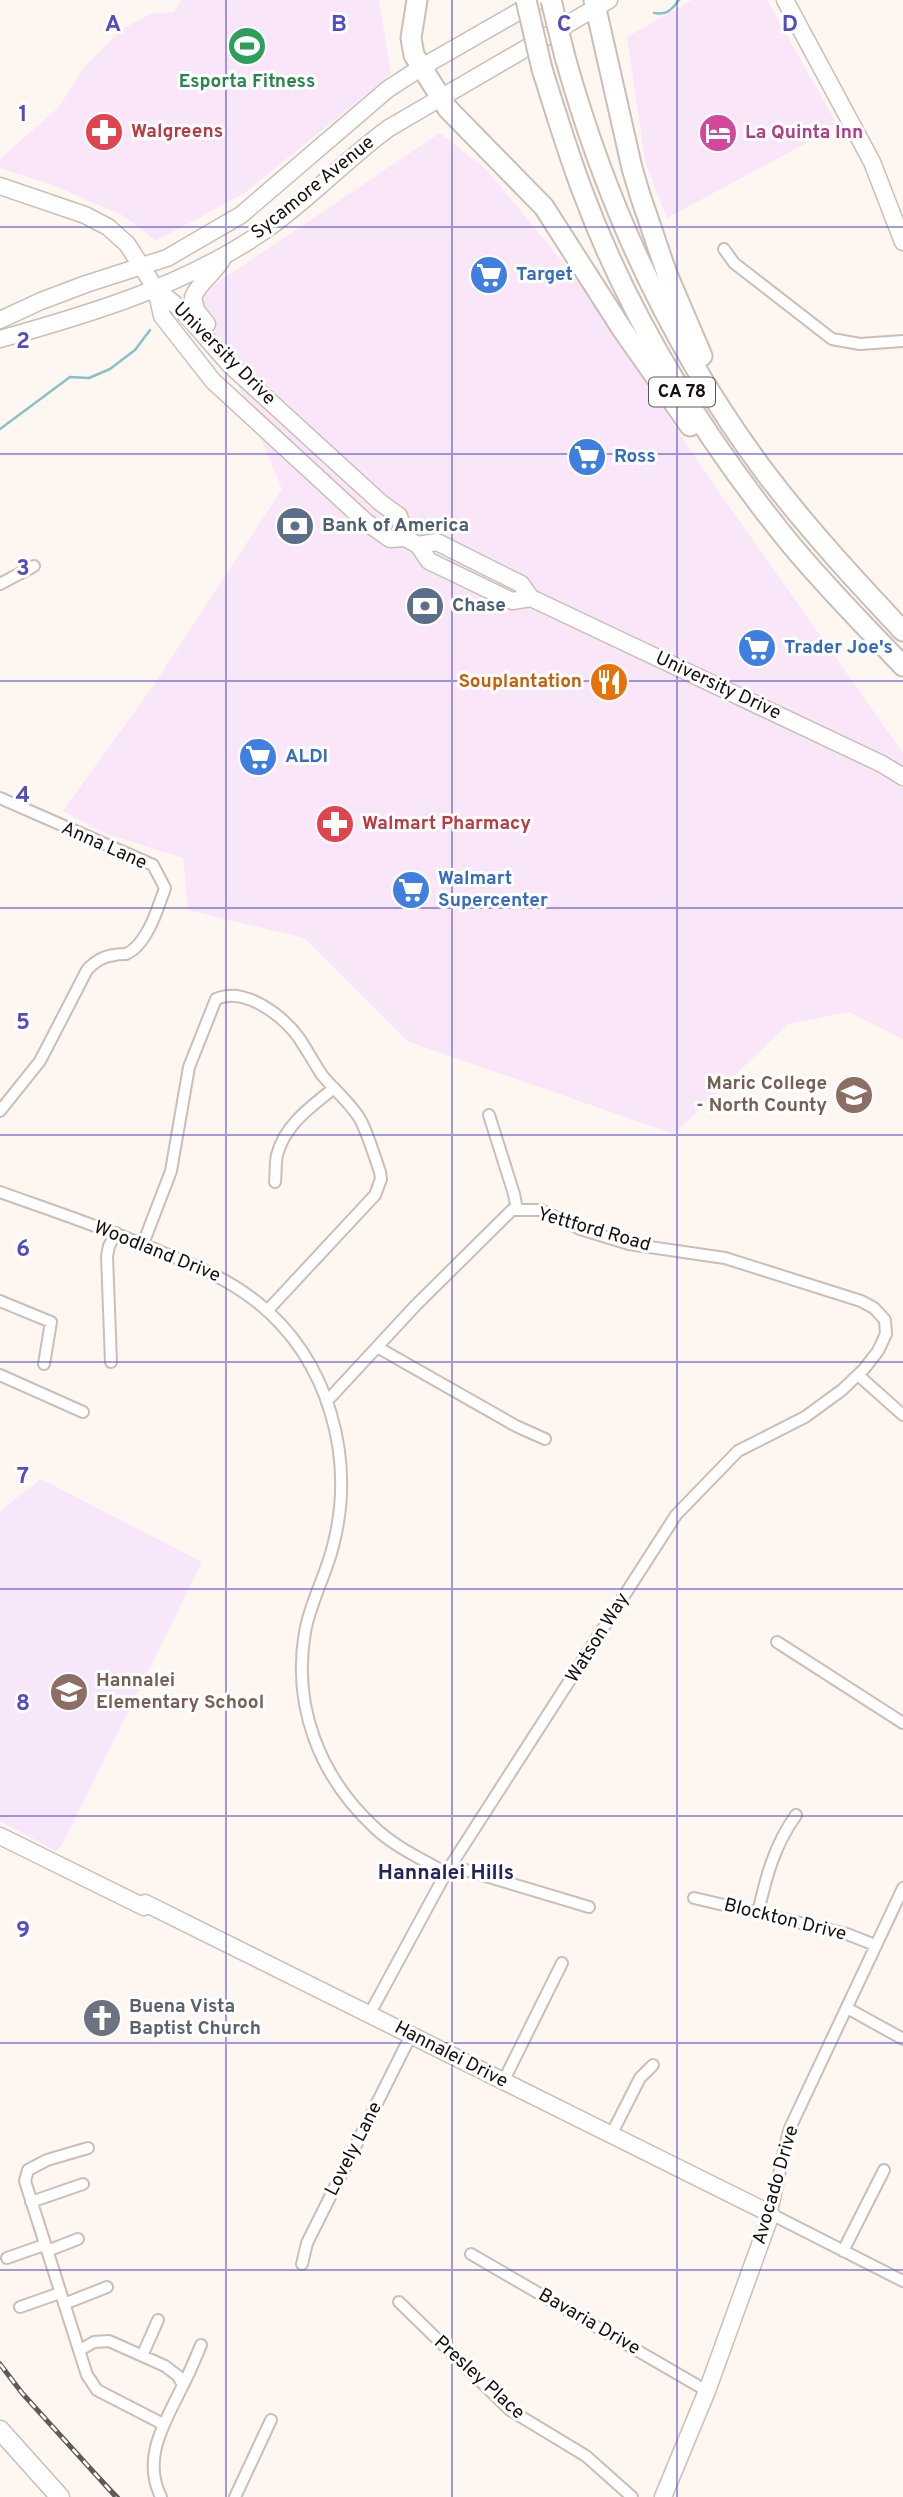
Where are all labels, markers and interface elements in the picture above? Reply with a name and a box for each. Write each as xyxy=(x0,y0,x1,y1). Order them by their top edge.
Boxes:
text: A xyxy=(105,11,121,40)
text: B xyxy=(331,11,347,40)
text: C xyxy=(557,11,571,40)
text: D xyxy=(782,11,798,40)
sports icon: Esporta Fitness xyxy=(226,25,268,67)
place label: Esporta Fitness xyxy=(179,70,315,94)
text: 1 xyxy=(18,101,28,130)
pharmacy icon: Walgreens xyxy=(83,111,125,153)
hotel icon: La Quinta Inn xyxy=(697,112,739,154)
place label: Walgreens xyxy=(131,120,223,144)
place label: La Quinta Inn xyxy=(745,121,863,145)
street label: Sycamore Avenue xyxy=(246,131,380,245)
supermarket icon: Target xyxy=(468,254,510,296)
place label: Target xyxy=(516,263,573,287)
street label: University Drive xyxy=(167,297,281,411)
text: 2 xyxy=(16,328,30,357)
road number: CA 78 xyxy=(649,378,715,406)
supermarket icon: Ross xyxy=(566,436,608,478)
place label: Ross xyxy=(614,445,656,469)
bank icon: Bank of America xyxy=(274,505,316,547)
place label: Bank of America xyxy=(322,514,469,538)
text: 3 xyxy=(16,555,30,584)
bank icon: Chase xyxy=(404,585,446,627)
place label: Chase xyxy=(452,594,506,618)
supermarket icon: Trader Joe's xyxy=(736,627,778,669)
place label: Trader Joe's xyxy=(784,636,893,660)
street label: University Drive xyxy=(651,646,785,726)
restaurant icon: Souplantation xyxy=(588,661,630,703)
place label: Souplantation xyxy=(459,670,582,694)
supermarket icon: ALDI xyxy=(237,736,279,778)
place label: ALDI xyxy=(285,745,328,769)
text: 4 xyxy=(16,782,30,811)
pharmacy icon: Walmart Pharmacy xyxy=(314,803,356,845)
place label: Walmart Pharmacy xyxy=(362,812,531,836)
street label: Anna Lane xyxy=(57,816,151,876)
place label: Walmart Supercenter xyxy=(438,867,548,913)
supermarket icon: Walmart Supercenter xyxy=(390,869,432,911)
text: 5 xyxy=(16,1009,30,1038)
place label: Maric College - North County xyxy=(696,1072,827,1118)
school or university icon: Maric College - North County xyxy=(833,1074,875,1116)
street label: Yettford Road xyxy=(535,1202,653,1258)
street label: Woodland Drive xyxy=(90,1216,224,1288)
text: 6 xyxy=(16,1236,30,1265)
text: 7 xyxy=(17,1463,29,1492)
street label: Watson Way xyxy=(561,1589,635,1687)
place label: Hannalei Elementary School xyxy=(96,1669,264,1715)
school or university icon: Hannalei Elementary School xyxy=(48,1671,90,1713)
text: 8 xyxy=(16,1690,30,1719)
district label: Hannalei Hills xyxy=(378,1860,514,1887)
street label: Blockton Drive xyxy=(721,1893,849,1947)
text: 9 xyxy=(16,1917,30,1946)
place label: Buena Vista Baptist Church xyxy=(129,1995,261,2041)
church icon: Buena Vista Baptist Church xyxy=(81,1997,123,2039)
street label: Hannalei Drive xyxy=(390,2016,512,2094)
street label: Lovely Lane xyxy=(320,2098,388,2200)
street label: Avocado Drive xyxy=(748,2123,804,2247)
street label: Bavaria Drive xyxy=(534,2283,644,2361)
street label: Presley Place xyxy=(429,2331,529,2425)

